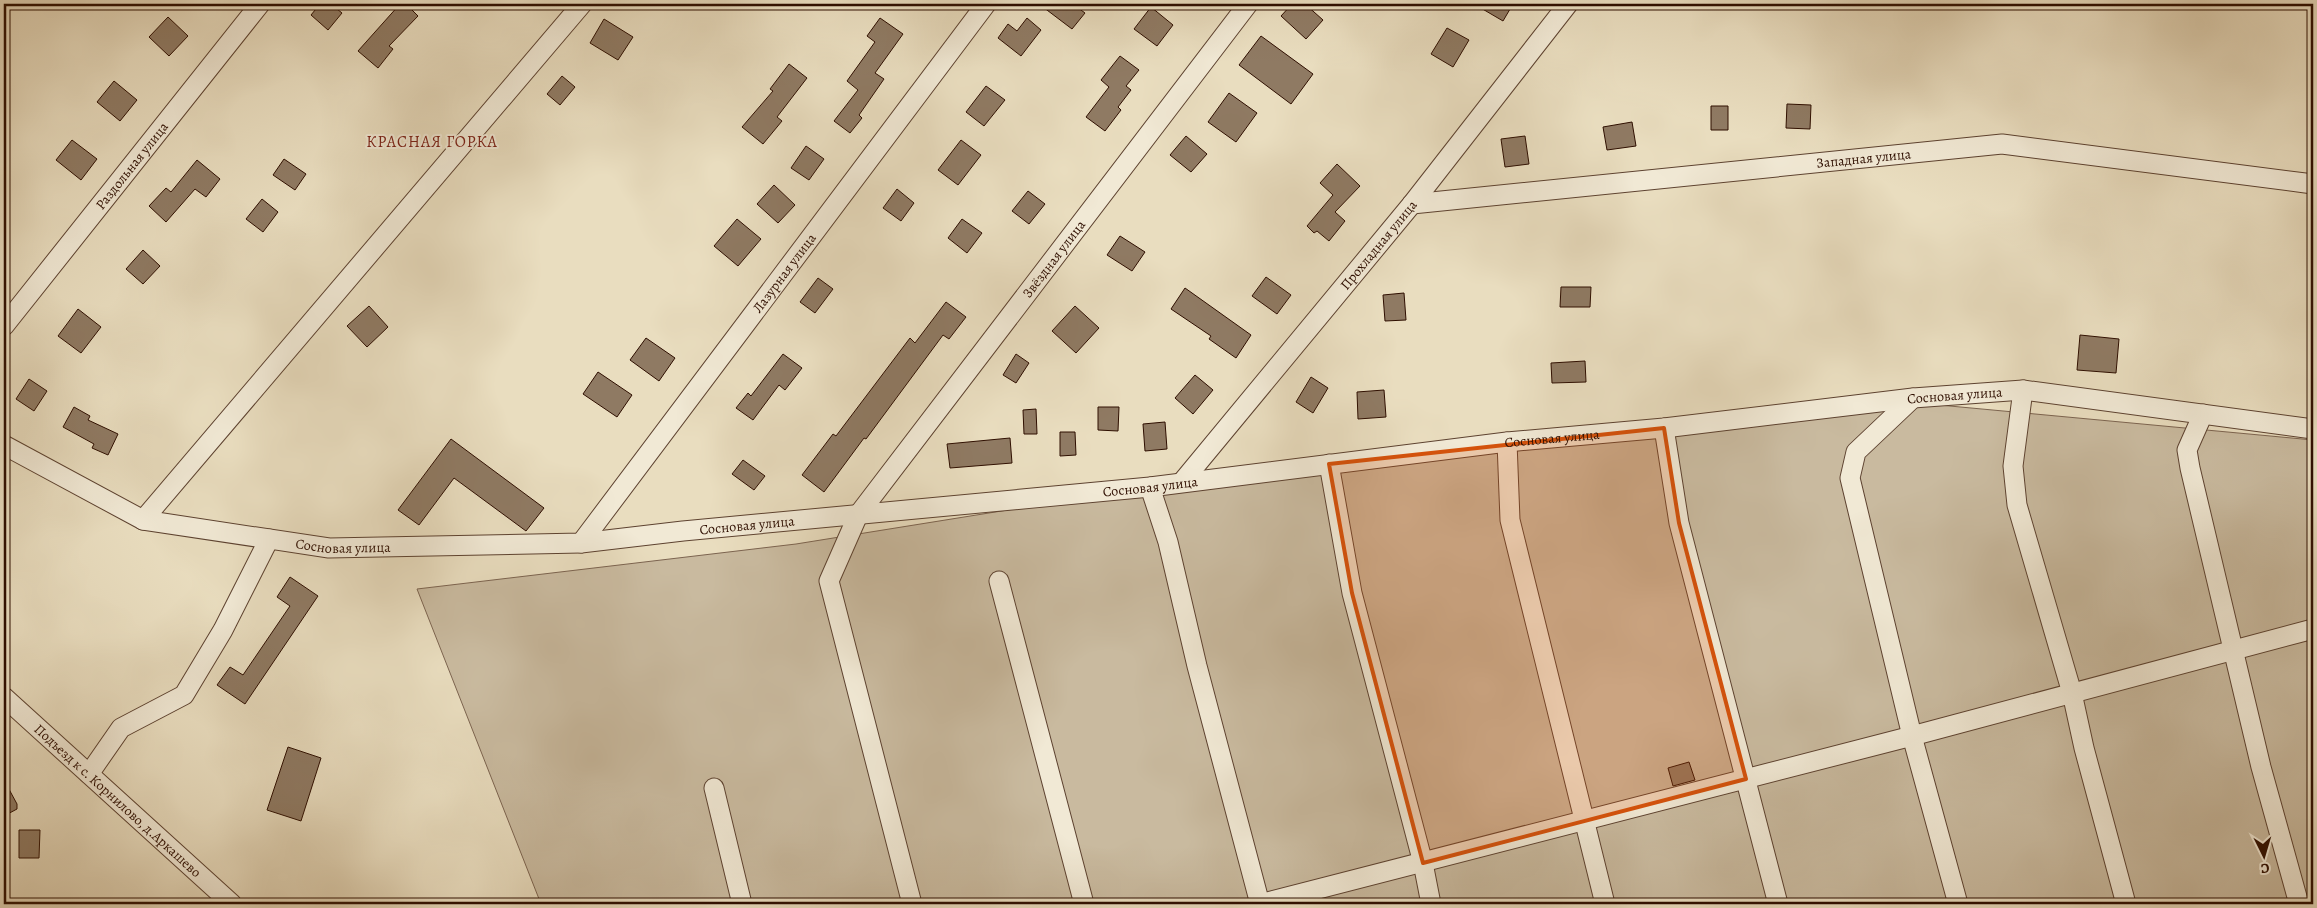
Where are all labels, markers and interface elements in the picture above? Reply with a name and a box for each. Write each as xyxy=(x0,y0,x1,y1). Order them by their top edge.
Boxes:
street label: Раздольная улица xyxy=(91,117,173,213)
district label: КРАСНАЯ ГОРКА xyxy=(366,131,498,153)
street label: Западная улица xyxy=(1815,144,1912,172)
street label: Прохладная улица xyxy=(1336,195,1421,294)
street label: Звёздная улица xyxy=(1018,215,1090,301)
street label: Лазурная улица xyxy=(748,229,820,316)
street label: Сосновая улица xyxy=(1906,382,2004,408)
street label: Сосновая улица xyxy=(1504,424,1601,452)
street label: Сосновая улица xyxy=(1102,472,1199,501)
street label: Сосновая улица xyxy=(699,511,796,539)
street label: Сосновая улица xyxy=(294,534,391,558)
street label: Подъезд к с. Корнилово, д.Аркашево xyxy=(30,720,206,881)
north arrow xyxy=(2240,830,2290,880)
text: С xyxy=(2260,859,2270,878)

